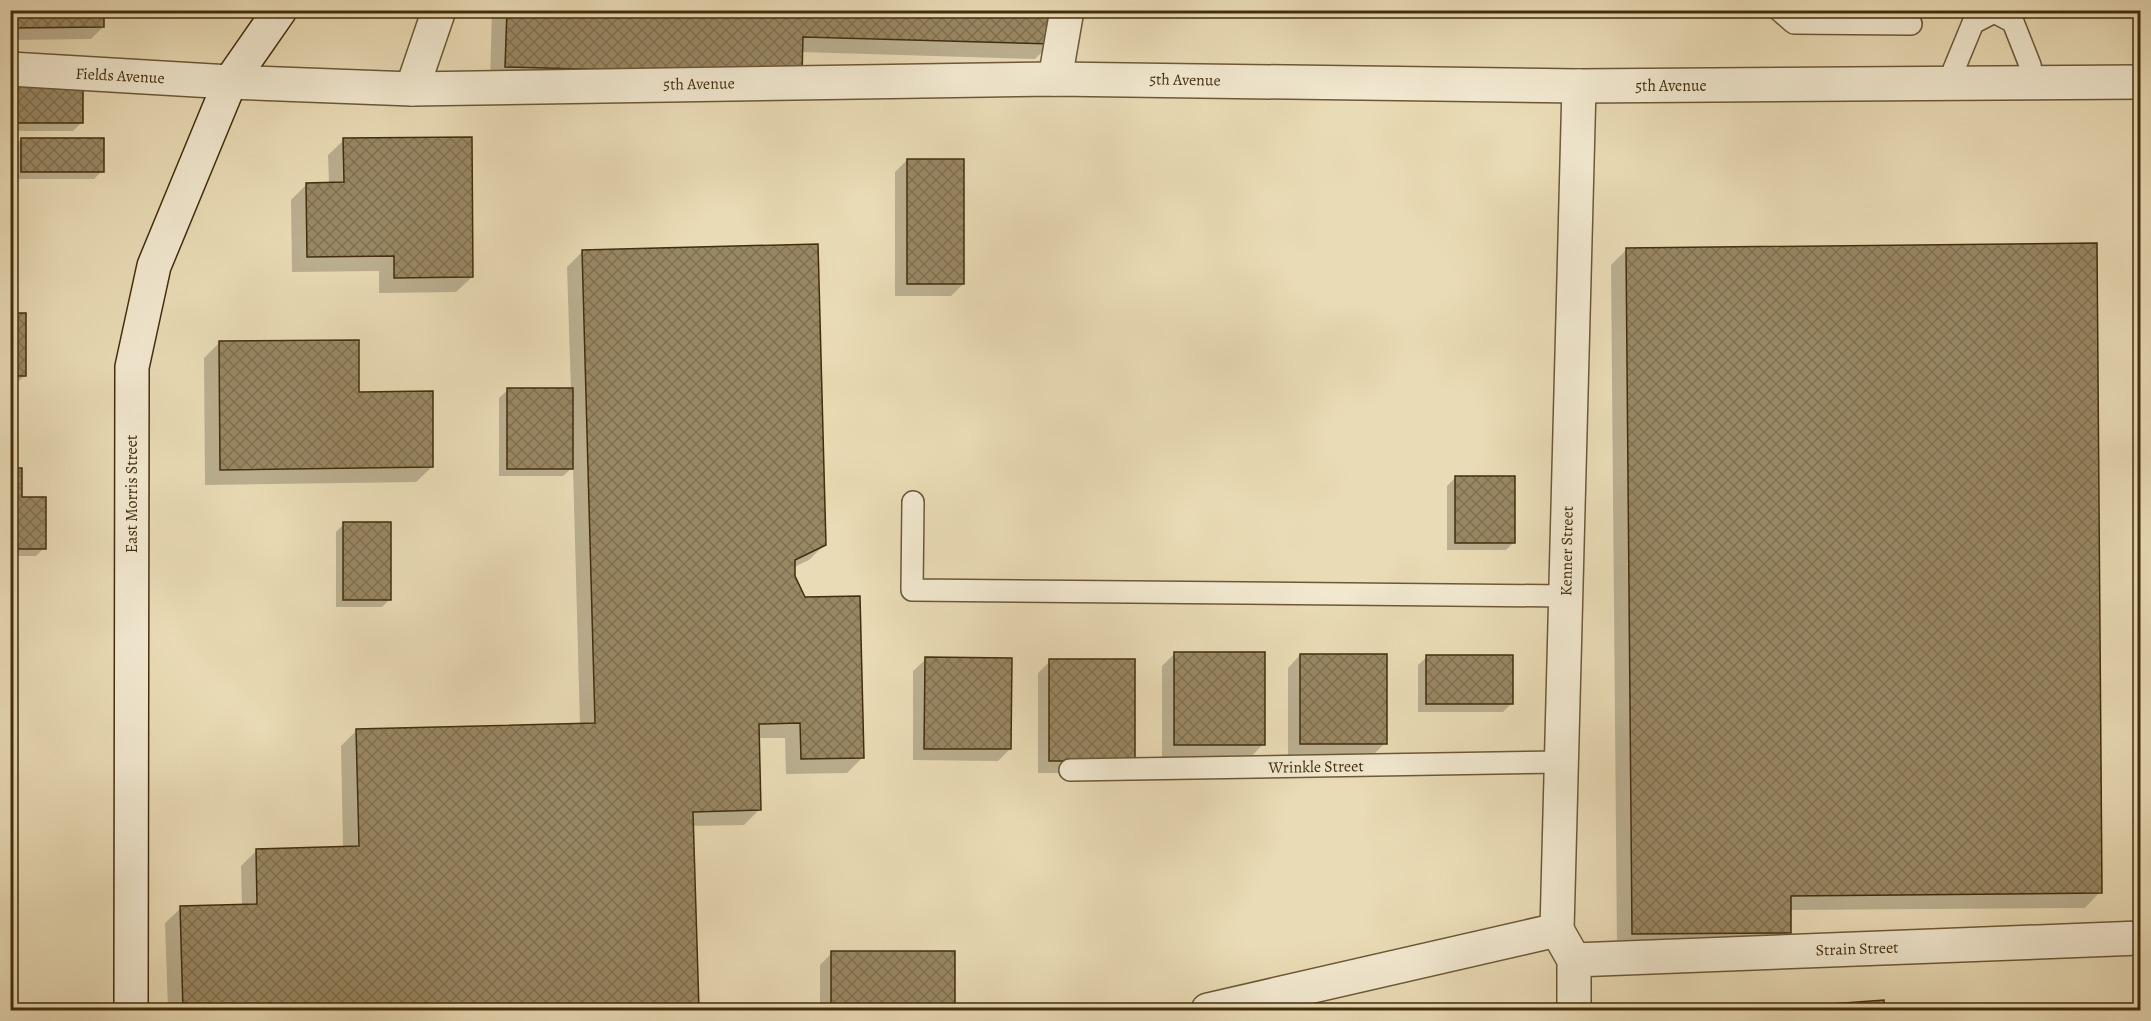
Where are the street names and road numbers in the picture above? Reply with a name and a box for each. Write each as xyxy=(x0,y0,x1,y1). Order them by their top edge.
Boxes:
street label: Fields Avenue xyxy=(75,63,165,89)
street label: 5th Avenue xyxy=(1149,68,1221,92)
street label: 5th Avenue xyxy=(663,72,735,96)
street label: 5th Avenue xyxy=(1635,75,1707,97)
street label: East Morris Street xyxy=(121,435,143,553)
street label: Kenner Street xyxy=(1555,506,1579,596)
street label: Wrinkle Street xyxy=(1267,755,1364,779)
street label: Strain Street xyxy=(1815,937,1899,961)

